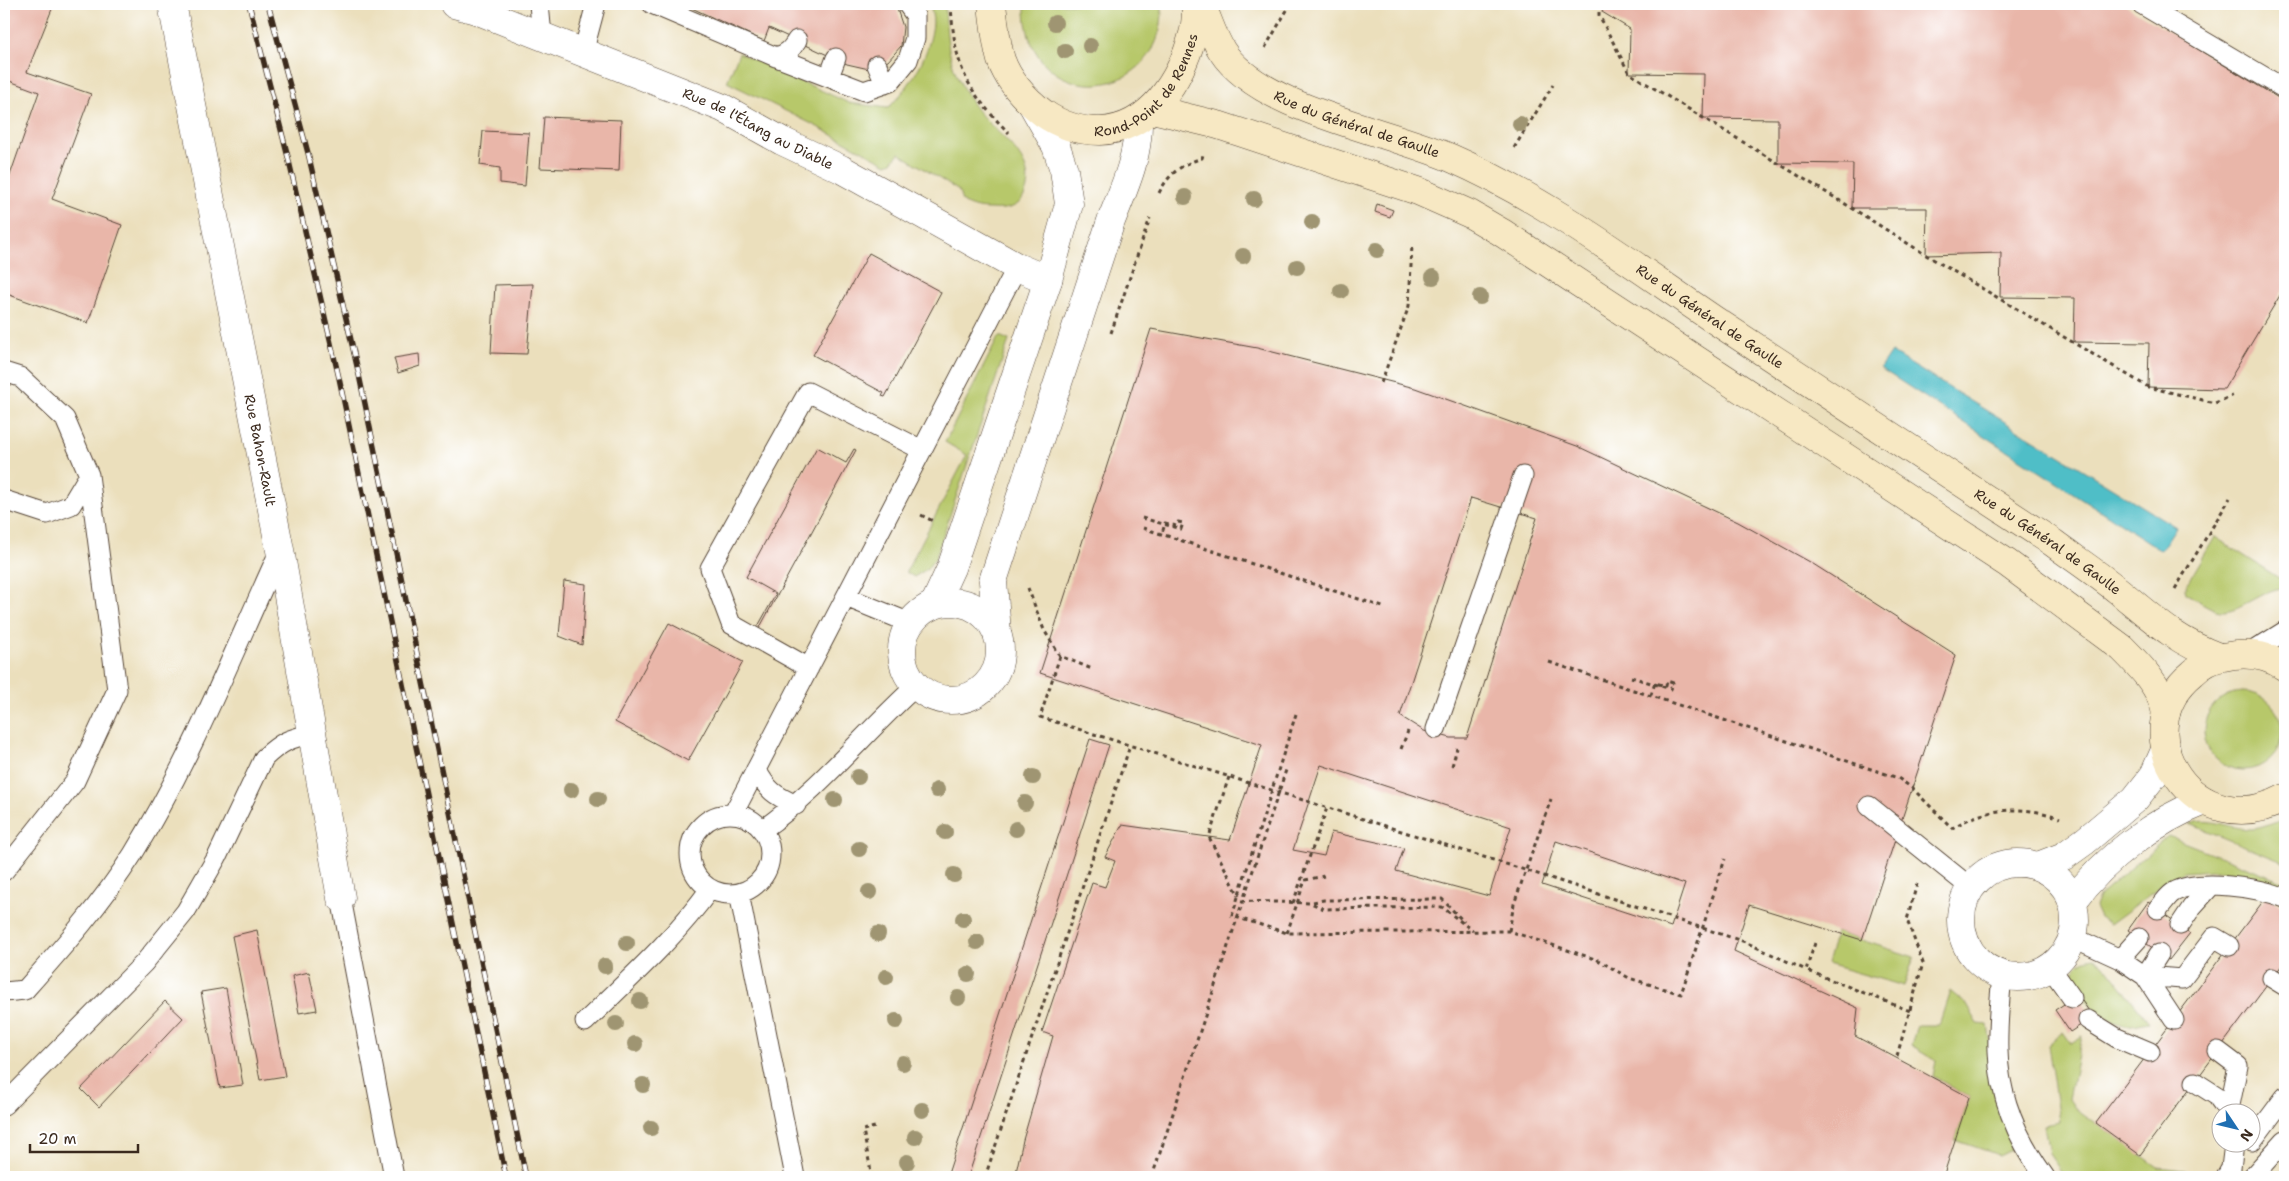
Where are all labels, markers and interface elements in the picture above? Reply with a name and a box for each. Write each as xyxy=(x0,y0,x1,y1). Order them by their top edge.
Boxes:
street label: Rond-Point de Rennes xyxy=(1094,31,1202,140)
street label: Rue de l'Étang au Diable xyxy=(680,84,837,173)
street label: Rue du Général de Gaulle xyxy=(1271,86,1442,162)
street label: Rue du Général de Gaulle xyxy=(1633,260,1787,373)
street label: Rue Bahon-Rault xyxy=(240,393,280,508)
street label: Rue du Général de Gaulle xyxy=(1971,485,2125,599)
north arrow xyxy=(2212,1104,2262,1154)
scale bar xyxy=(30,1121,138,1153)
text: N xyxy=(2236,1126,2257,1145)
text: 20 m xyxy=(38,1129,77,1149)

